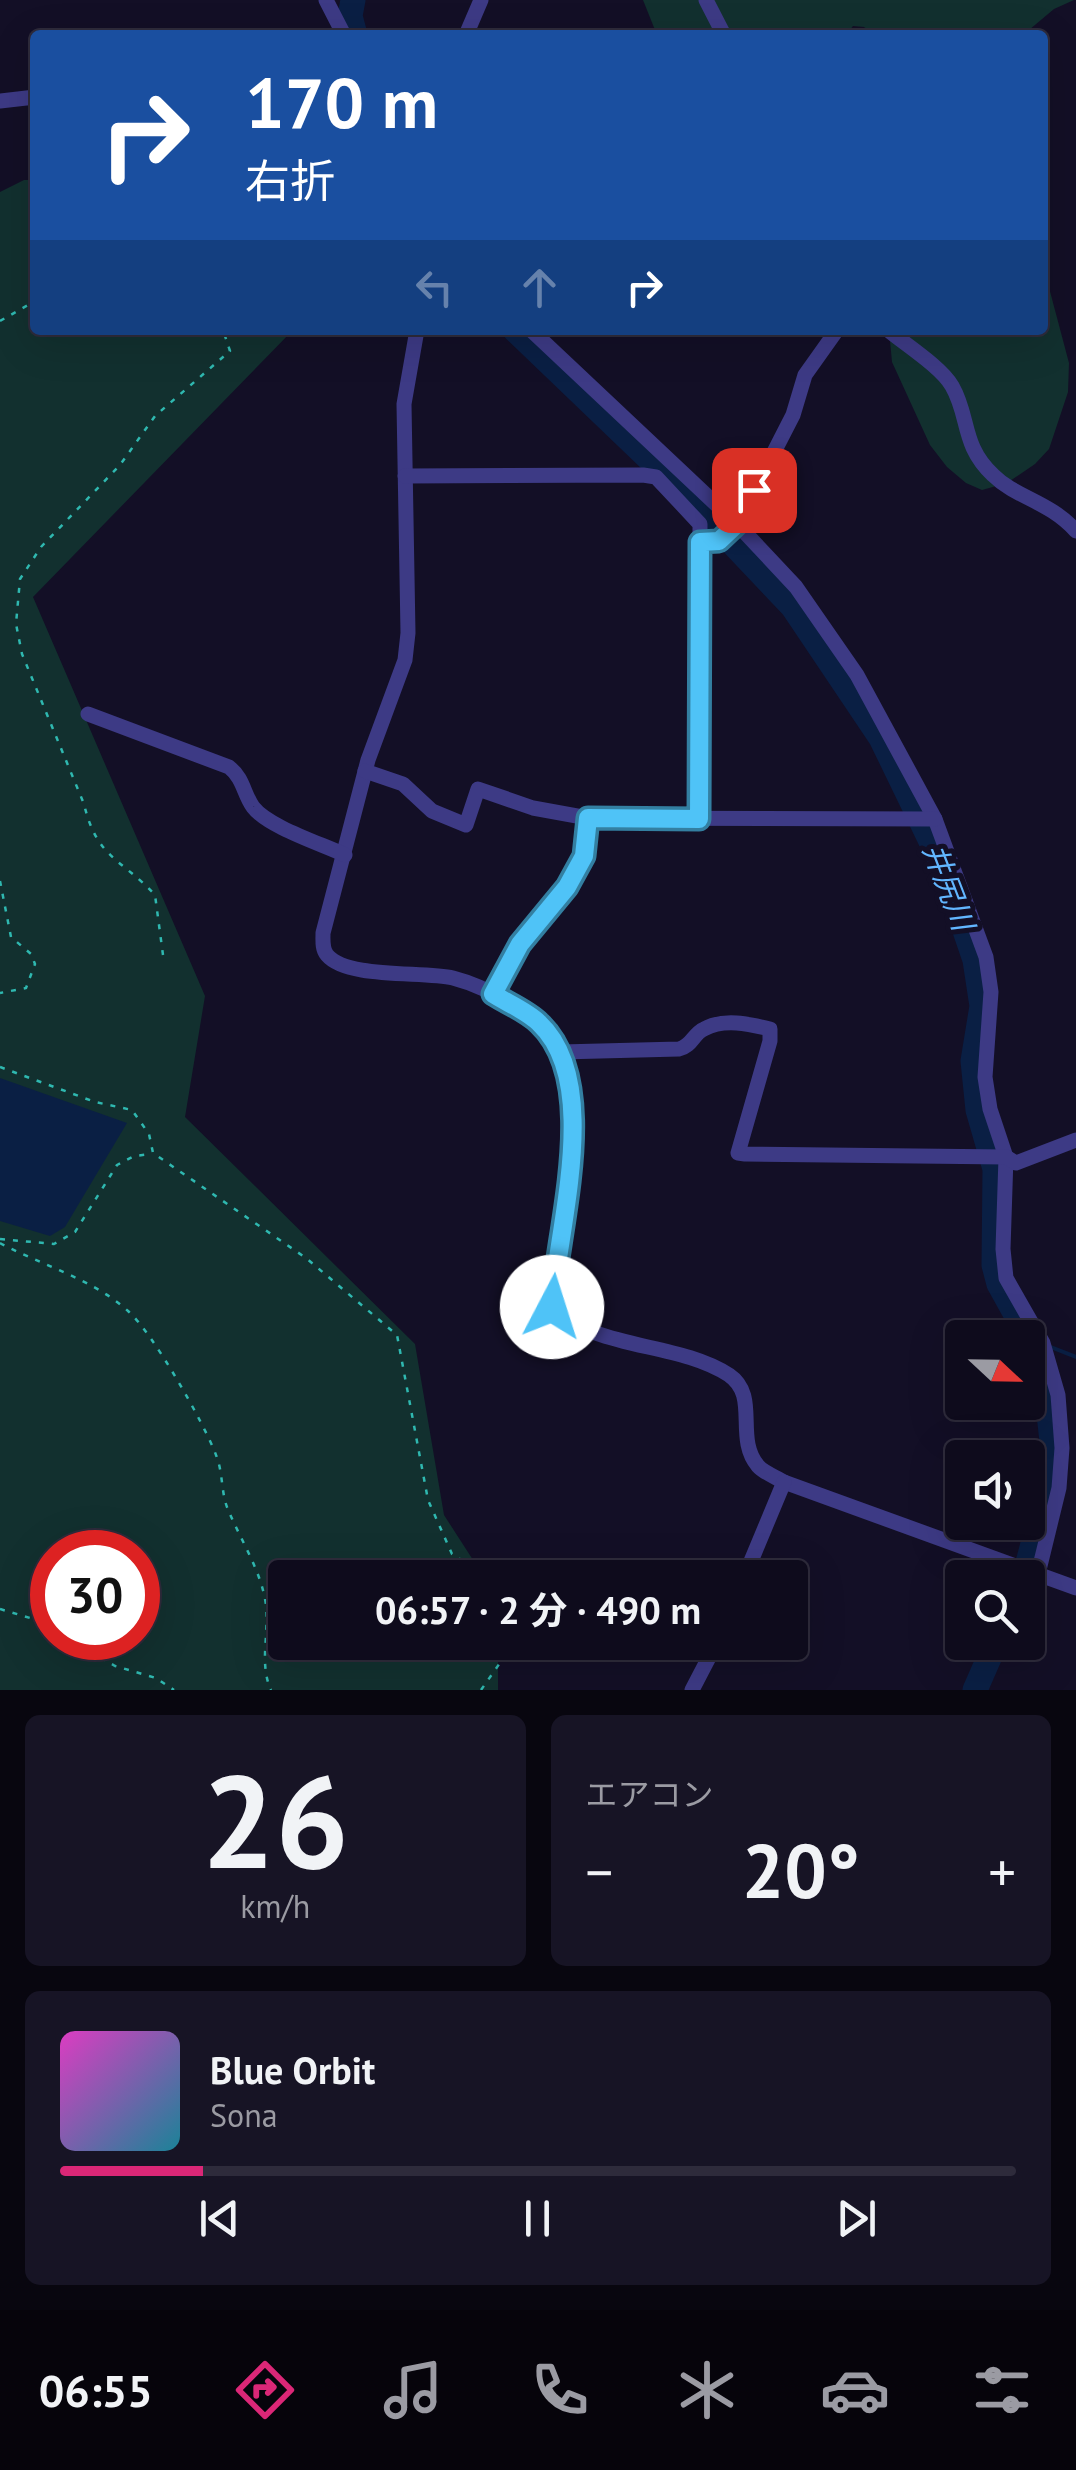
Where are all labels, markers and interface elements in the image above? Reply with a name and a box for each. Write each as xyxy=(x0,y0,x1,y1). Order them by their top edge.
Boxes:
text: 170 m xyxy=(245,57,438,147)
icon: right xyxy=(80,70,210,200)
text: 右折 xyxy=(245,151,335,209)
icon: left xyxy=(407,260,462,315)
icon: ahead xyxy=(512,260,567,315)
icon: right xyxy=(617,260,672,315)
pin xyxy=(712,448,797,533)
icon: arrive xyxy=(727,463,782,518)
water label: 井尻川 xyxy=(915,837,985,938)
position arrow xyxy=(500,1255,604,1359)
north arrow xyxy=(945,1320,1045,1420)
map controls xyxy=(945,1320,1045,1660)
button: sound xyxy=(945,1440,1045,1540)
speed limit sign: 30 xyxy=(30,1530,160,1660)
button: search xyxy=(945,1560,1045,1660)
text: 06:57 · 2 分 · 490 m xyxy=(375,1585,701,1634)
text: 26 xyxy=(202,1736,349,1904)
text: エアコン xyxy=(586,1773,714,1815)
text: 20° xyxy=(742,1822,860,1919)
text: − xyxy=(586,1836,613,1907)
text: + xyxy=(988,1836,1016,1907)
text: km/h xyxy=(240,1885,310,1927)
text: Blue Orbit xyxy=(210,2045,375,2094)
text: Sona xyxy=(210,2094,278,2136)
icon: previous xyxy=(192,2191,247,2246)
icon: pause xyxy=(510,2191,565,2246)
icon: next xyxy=(829,2191,884,2246)
icon: directions xyxy=(230,2355,300,2425)
icon: music xyxy=(378,2355,448,2425)
icon: phone xyxy=(525,2355,595,2425)
icon: climate xyxy=(672,2355,742,2425)
icon: car xyxy=(820,2355,890,2425)
icon: filters xyxy=(967,2355,1037,2425)
text: 06:55 xyxy=(39,2361,153,2419)

